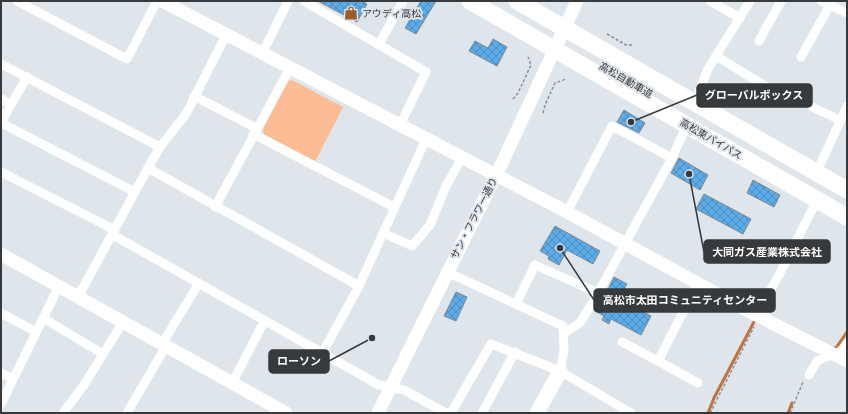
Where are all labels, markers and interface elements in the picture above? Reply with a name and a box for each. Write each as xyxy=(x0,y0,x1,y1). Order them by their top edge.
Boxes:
shop icon: アウディ高松 xyxy=(343,5,359,21)
place label: アウディ高松 xyxy=(362,7,421,20)
street label: 高松自動車道 xyxy=(597,59,655,101)
callout: グローバルボックス xyxy=(697,84,812,107)
text: グローバルボックス xyxy=(705,88,803,102)
street label: 高松東バイパス xyxy=(678,116,744,162)
street label: サン・フラワー通り xyxy=(448,175,500,261)
callout: 大同ガス産業株式会社 xyxy=(704,240,830,263)
text: 大同ガス産業株式会社 xyxy=(712,245,822,259)
callout: 高松市太田コミュニティセンター xyxy=(594,289,775,312)
text: 高松市太田コミュニティセンター xyxy=(603,293,767,307)
callout: ローソン xyxy=(269,350,329,373)
text: ローソン xyxy=(277,354,321,368)

